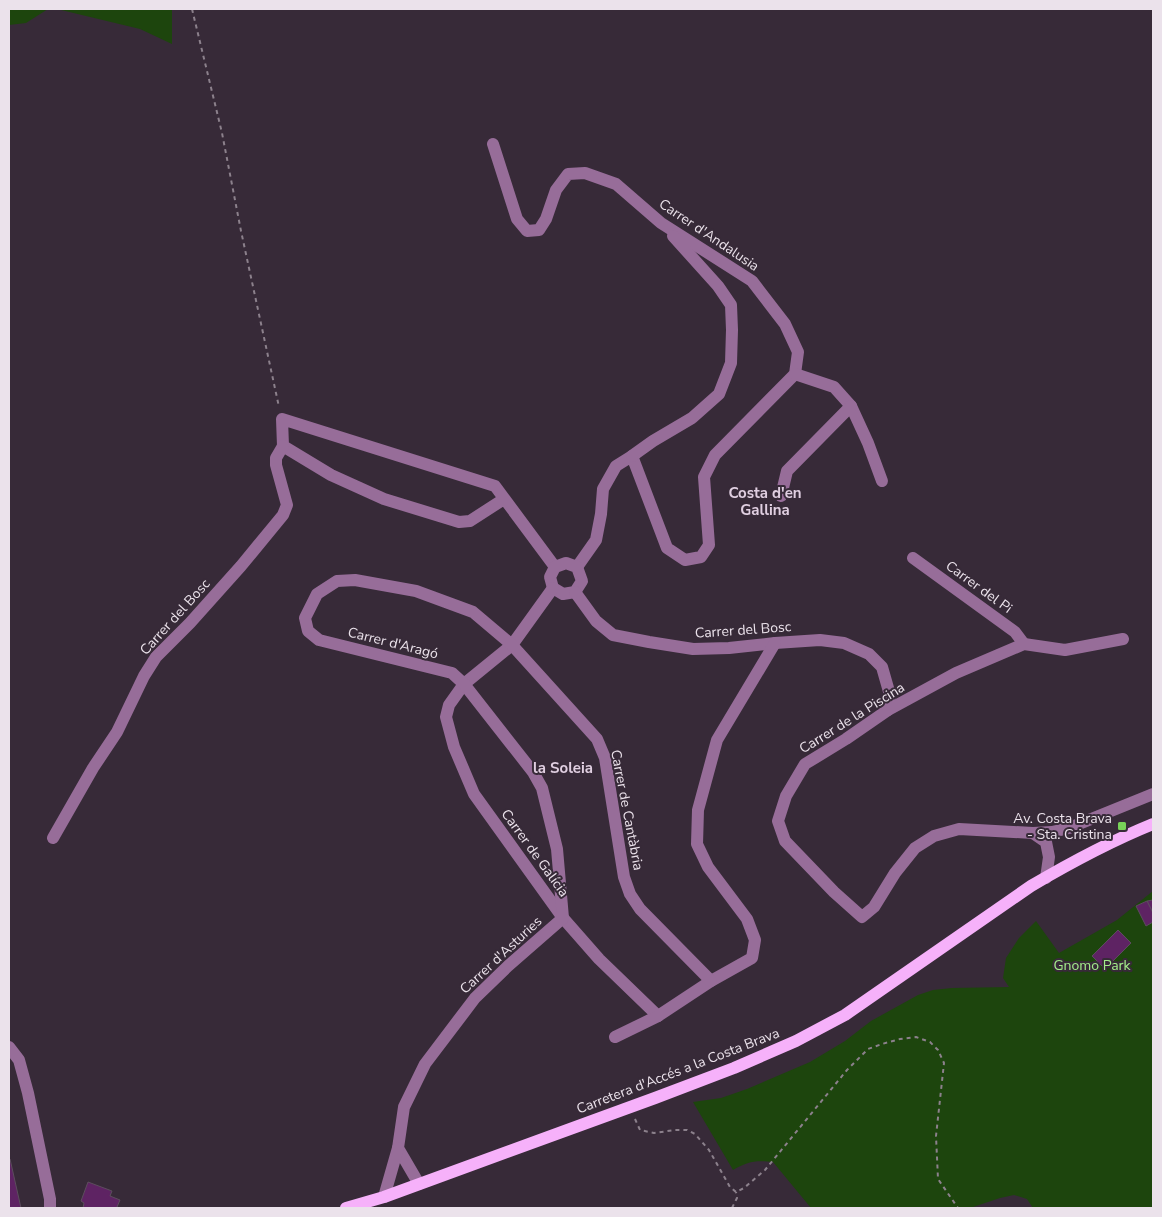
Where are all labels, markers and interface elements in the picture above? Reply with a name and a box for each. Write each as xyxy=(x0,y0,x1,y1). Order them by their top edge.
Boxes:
street label: Carrer d'Andalusia xyxy=(655,194,763,276)
district label: Costa d'en Gallina xyxy=(728,483,802,520)
street label: Carrer del Pi xyxy=(942,556,1016,618)
street label: Carrer del Bosc xyxy=(136,574,215,659)
street label: Carrer del Bosc xyxy=(694,617,792,643)
street label: Carrer d'Aragó xyxy=(346,623,440,663)
street label: Carrer de la Piscina xyxy=(796,678,908,758)
street label: Carrer de Cantàbria xyxy=(606,748,648,872)
district label: la Soleia xyxy=(533,758,593,778)
street label: Carrer de Galícia xyxy=(497,805,573,901)
place label: Av. Costa Brava - Sta. Cristina xyxy=(1013,809,1112,844)
marker: Av. Costa Brava - Sta. Cristina xyxy=(1116,820,1128,832)
street label: Carrer d'Asturies xyxy=(456,912,546,998)
park label: Gnomo Park xyxy=(1053,956,1132,975)
street label: Carretera d'Accés a la Costa Brava xyxy=(574,1023,782,1119)

